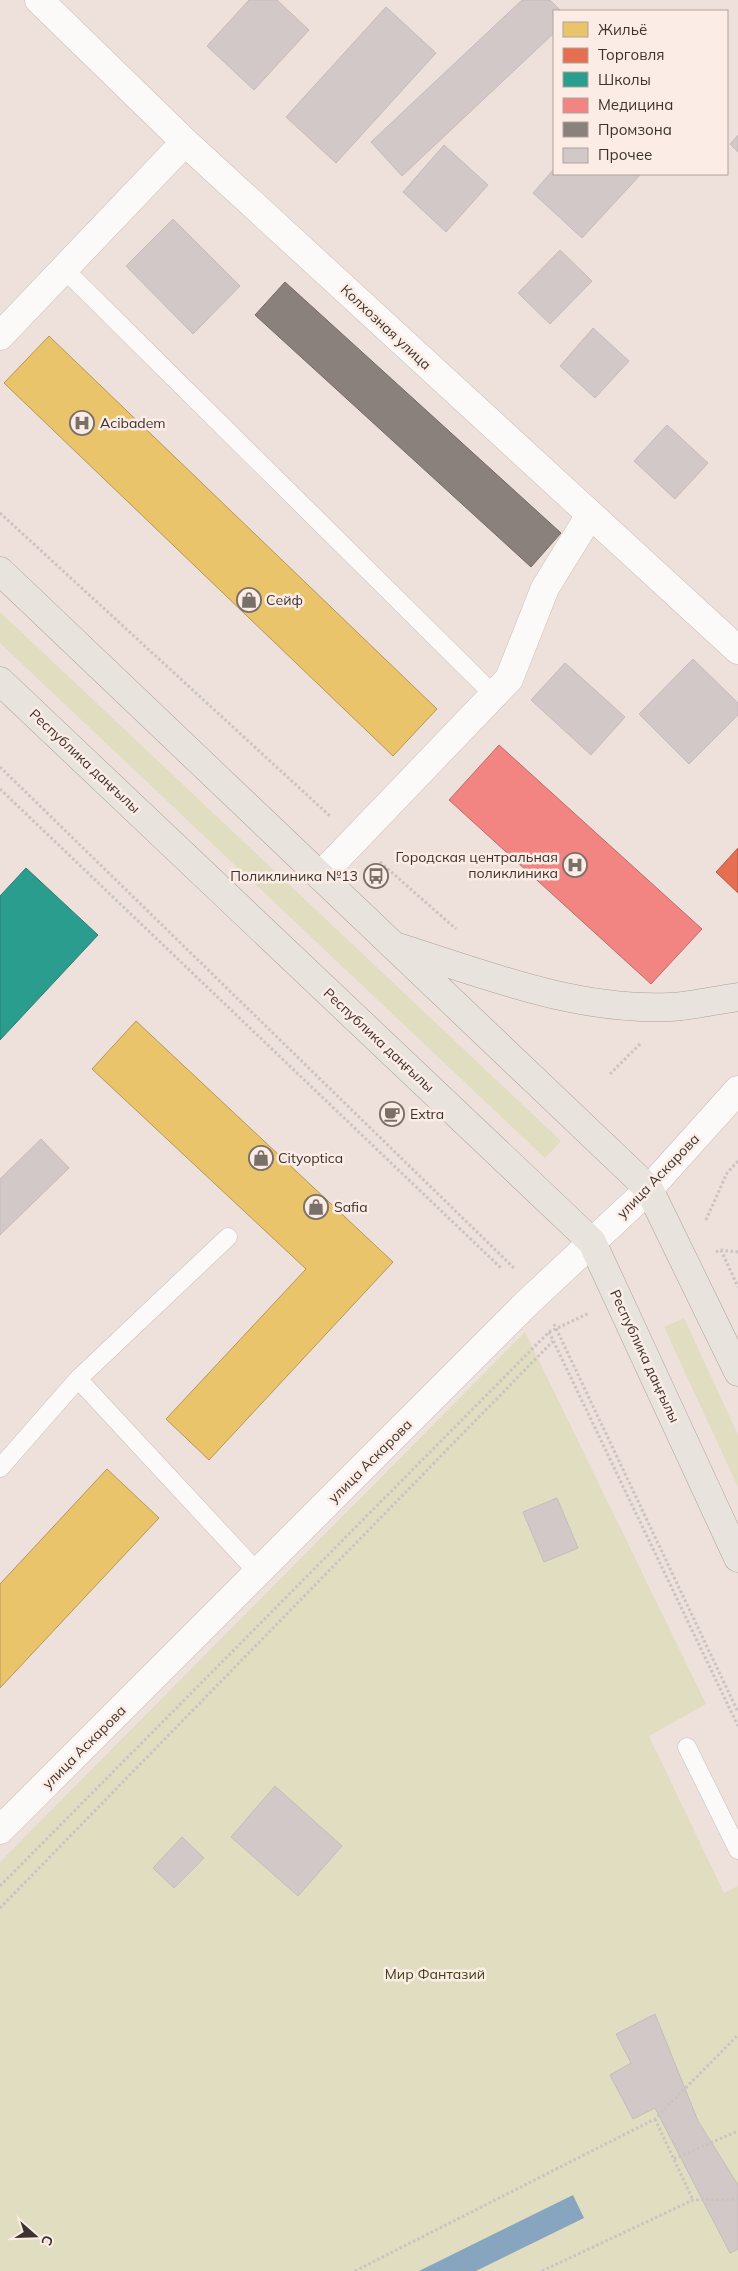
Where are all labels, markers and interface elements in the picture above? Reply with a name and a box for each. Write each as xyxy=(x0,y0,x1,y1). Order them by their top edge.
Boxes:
legend xyxy=(553,10,728,175)
text: Жильё xyxy=(598,20,647,39)
text: Торговля xyxy=(598,45,665,64)
text: Школы xyxy=(598,70,651,89)
text: Медицина xyxy=(598,95,673,114)
text: Промзона xyxy=(598,120,672,139)
text: Прочее xyxy=(598,145,652,164)
street label: Колхозная улица xyxy=(337,280,435,374)
hospital icon: Acibadem xyxy=(69,410,95,436)
place label: Acibadem xyxy=(100,414,166,432)
shop icon: Сейф xyxy=(236,587,262,613)
place label: Сейф xyxy=(266,591,303,609)
street label: Республика даңғылы xyxy=(26,705,144,817)
place label: Городская центральная поликлиника xyxy=(395,848,558,882)
hospital icon: Городская центральная поликлиника xyxy=(562,852,588,878)
bus stop icon: Поликлиника №13 xyxy=(363,863,389,889)
place label: Поликлиника №13 xyxy=(230,867,358,885)
street label: Республика даңғылы xyxy=(320,984,438,1096)
cafe icon: Extra xyxy=(379,1101,405,1127)
place label: Extra xyxy=(410,1105,444,1123)
street label: улица Аскарова xyxy=(613,1130,703,1222)
shop icon: Cityoptica xyxy=(248,1145,274,1171)
place label: Cityoptica xyxy=(278,1149,343,1167)
shop icon: Safia xyxy=(303,1194,329,1220)
place label: Safia xyxy=(334,1198,368,1216)
street label: Республика даңғылы xyxy=(606,1287,684,1425)
street label: улица Аскарова xyxy=(324,1415,416,1507)
street label: улица Аскарова xyxy=(38,1701,130,1793)
park label: Мир Фантазий xyxy=(385,1965,485,1983)
north arrow xyxy=(10,2211,60,2261)
text: С xyxy=(37,2233,57,2248)

